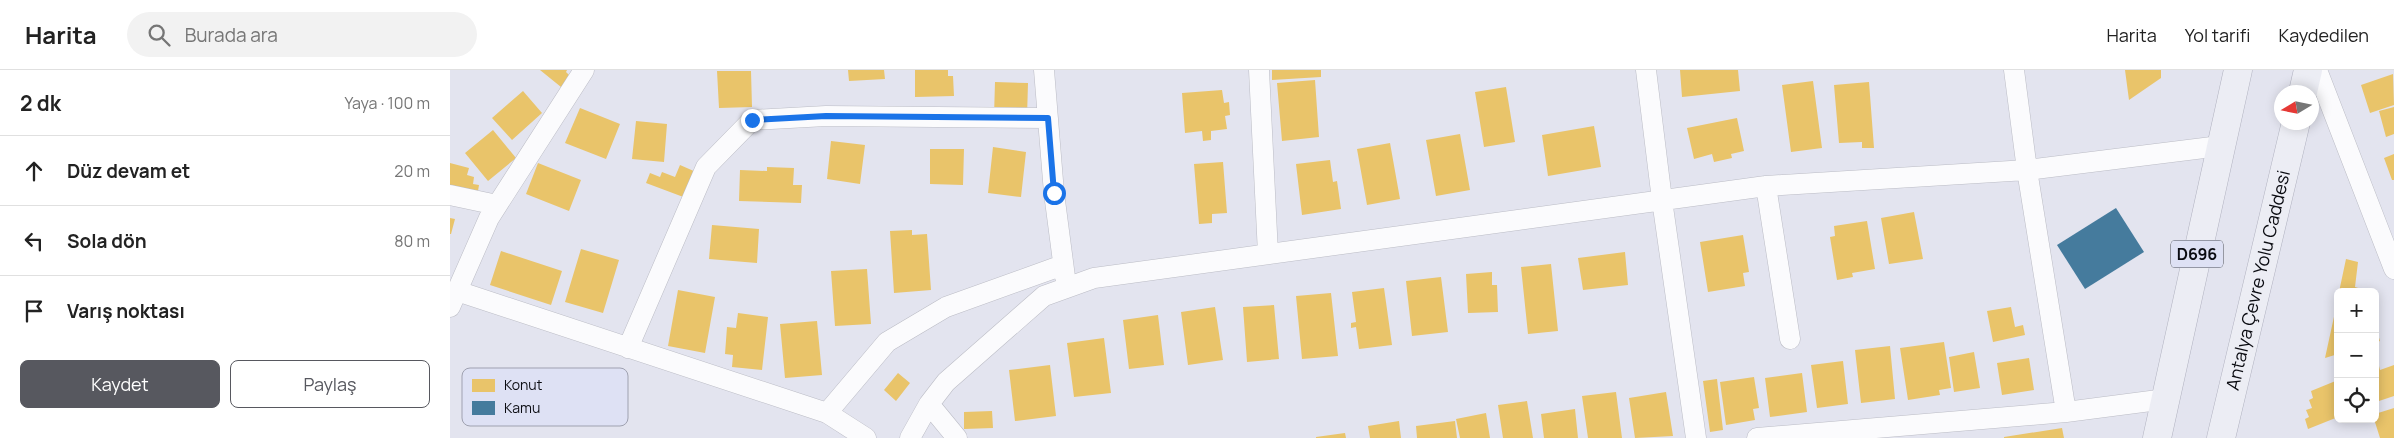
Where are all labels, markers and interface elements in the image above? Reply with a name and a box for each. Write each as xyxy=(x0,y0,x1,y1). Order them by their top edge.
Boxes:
search box xyxy=(127,12,477,57)
text: Harita xyxy=(25,18,97,51)
icon: search xyxy=(145,21,173,49)
text: Burada ara xyxy=(185,22,278,48)
text: Harita xyxy=(2107,23,2157,47)
text: Yol tarifi xyxy=(2185,23,2251,47)
text: Kaydedilen xyxy=(2279,23,2369,47)
north arrow xyxy=(2274,85,2319,130)
text: 2 dk xyxy=(20,89,61,117)
text: Yaya · 100 m xyxy=(344,92,430,114)
route end xyxy=(741,109,764,132)
icon: ahead xyxy=(20,157,48,185)
text: Düz devam et xyxy=(67,158,190,184)
text: 20 m xyxy=(394,160,430,182)
street label: Antalya Çevre Yolu Caddesi xyxy=(2220,168,2295,392)
route start xyxy=(1043,182,1066,205)
icon: left xyxy=(20,227,48,255)
text: Sola dön xyxy=(67,228,147,254)
text: 80 m xyxy=(394,230,430,252)
road number: D696 xyxy=(2171,240,2223,268)
map controls xyxy=(2334,288,2379,423)
button: + xyxy=(2334,288,2379,333)
icon: arrive xyxy=(20,297,48,325)
text: Varış noktası xyxy=(67,298,185,324)
button: − xyxy=(2334,333,2379,378)
button: Kaydet xyxy=(20,360,220,408)
button: Paylaş xyxy=(230,360,430,408)
legend xyxy=(462,368,628,426)
text: Konut xyxy=(504,375,543,394)
button: locate xyxy=(2334,378,2379,423)
text: Kamu xyxy=(504,398,540,417)

